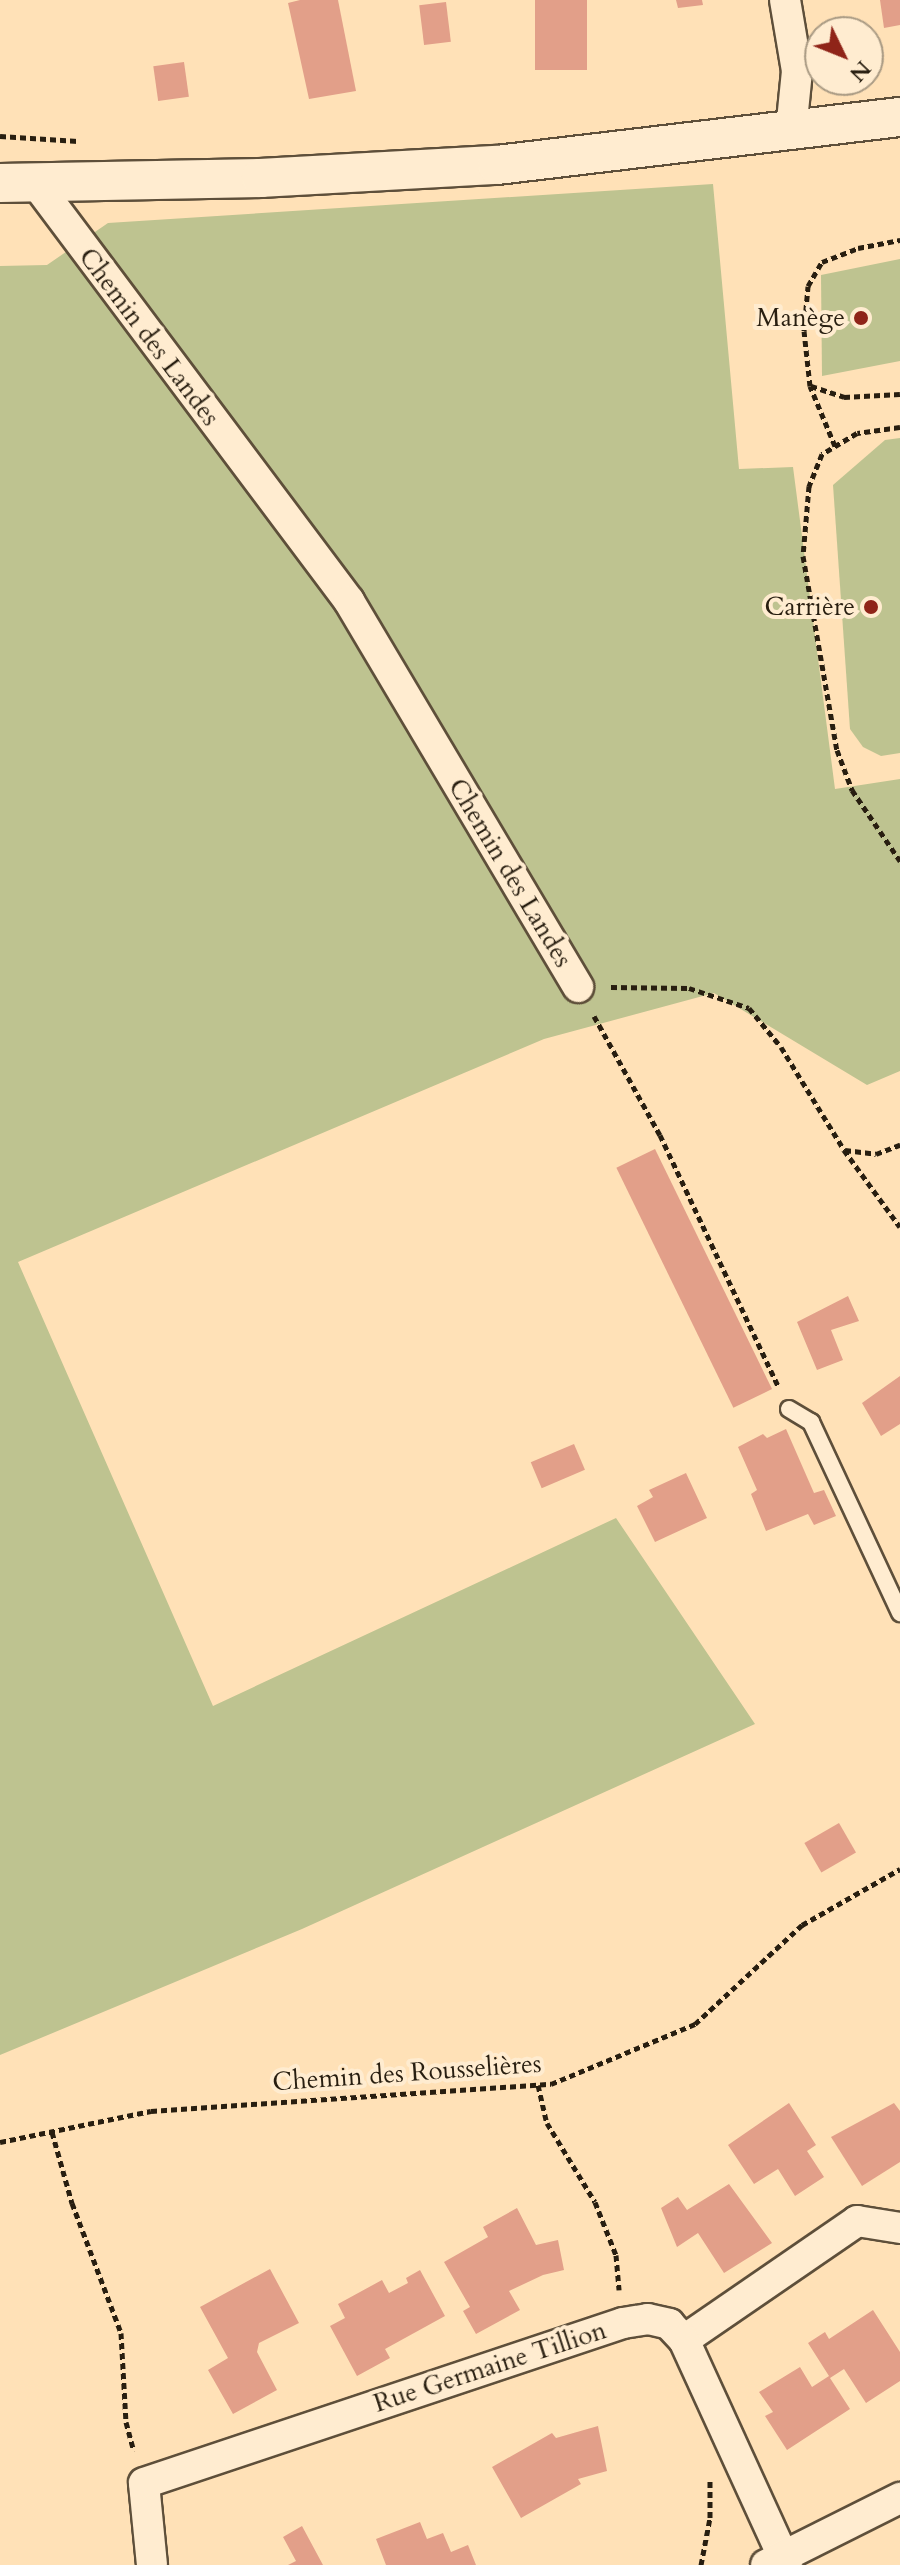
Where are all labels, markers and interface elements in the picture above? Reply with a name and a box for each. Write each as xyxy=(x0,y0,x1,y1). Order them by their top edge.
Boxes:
north arrow xyxy=(804,16,884,96)
text: N xyxy=(843,54,878,88)
street label: Chemin des Landes xyxy=(72,242,226,432)
place label: Manège xyxy=(756,302,845,334)
marker: Manège xyxy=(852,309,870,327)
place label: Carrière xyxy=(765,591,855,623)
marker: Carrière xyxy=(862,598,880,616)
street label: Chemin des Landes xyxy=(441,773,579,973)
street label: Chemin des Rousselières xyxy=(271,2048,543,2098)
street label: Rue Germaine Tillion xyxy=(370,2315,610,2419)

